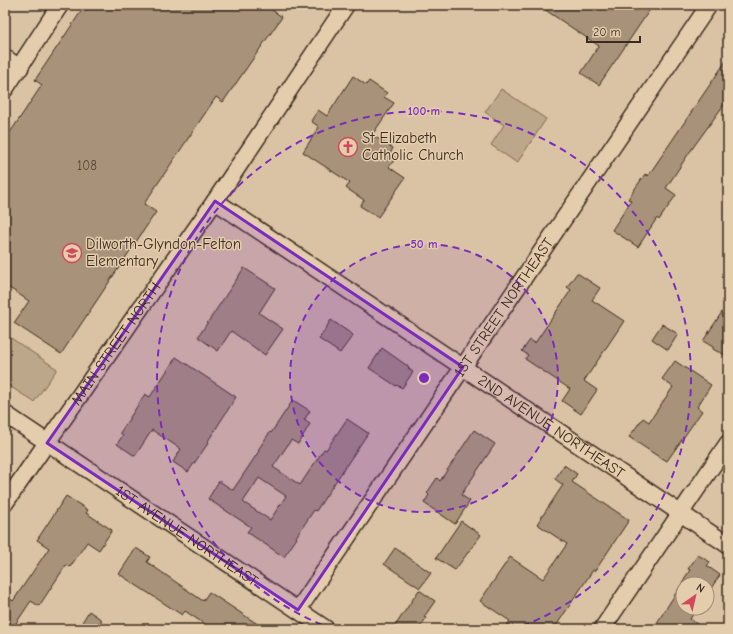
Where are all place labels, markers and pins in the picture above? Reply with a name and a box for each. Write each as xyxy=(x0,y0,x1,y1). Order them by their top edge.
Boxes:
place label: St Elizabeth Catholic Church xyxy=(362,129,464,164)
church icon: St Elizabeth Catholic Church xyxy=(337,136,359,158)
place label: Dilworth-Glyndon-Felton Elementary xyxy=(86,235,241,270)
school or university icon: Dilworth-Glyndon-Felton Elementary xyxy=(61,242,83,264)
centre of rings xyxy=(417,371,431,385)

